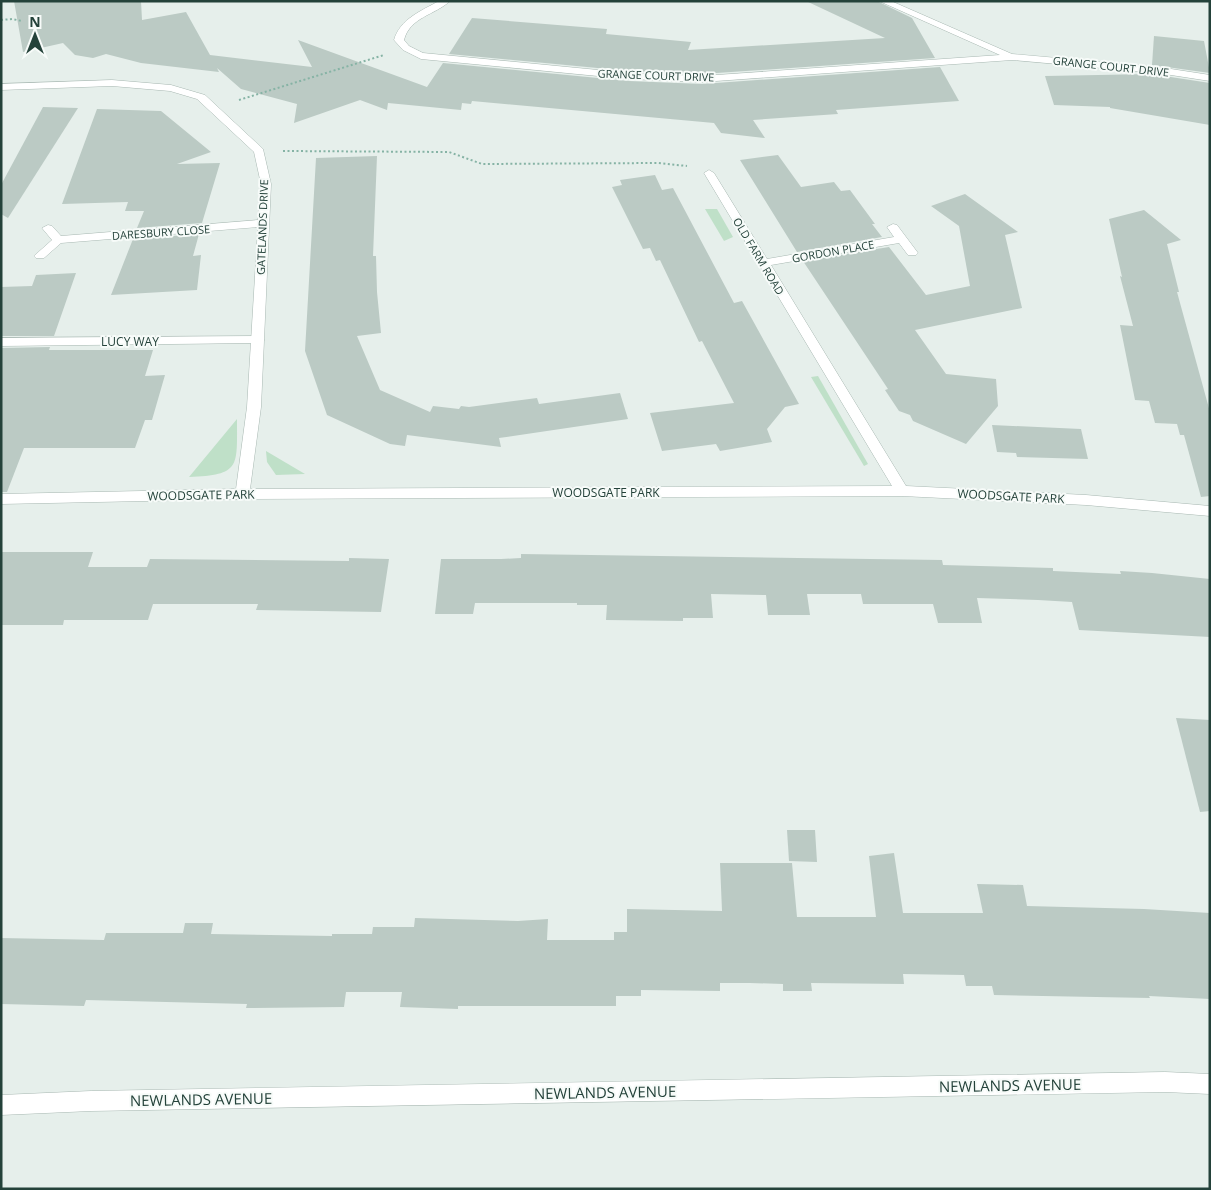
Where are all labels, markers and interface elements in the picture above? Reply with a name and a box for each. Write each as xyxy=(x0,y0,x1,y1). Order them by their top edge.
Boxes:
north arrow xyxy=(10,10,60,60)
text: N xyxy=(29,12,41,31)
street label: GRANGE COURT DRIVE xyxy=(1052,52,1170,80)
street label: GRANGE COURT DRIVE xyxy=(597,65,715,85)
street label: GATELANDS DRIVE xyxy=(253,179,271,275)
street label: OLD FARM ROAD xyxy=(730,215,788,297)
street label: DARESBURY CLOSE xyxy=(112,221,210,243)
street label: GORDON PLACE xyxy=(791,236,875,266)
street label: LUCY WAY xyxy=(101,333,159,350)
street label: WOODSGATE PARK xyxy=(552,484,660,501)
street label: WOODSGATE PARK xyxy=(957,485,1066,507)
street label: WOODSGATE PARK xyxy=(147,486,255,504)
street label: NEWLANDS AVENUE xyxy=(939,1074,1081,1096)
street label: NEWLANDS AVENUE xyxy=(534,1081,676,1103)
street label: NEWLANDS AVENUE xyxy=(130,1088,272,1110)

